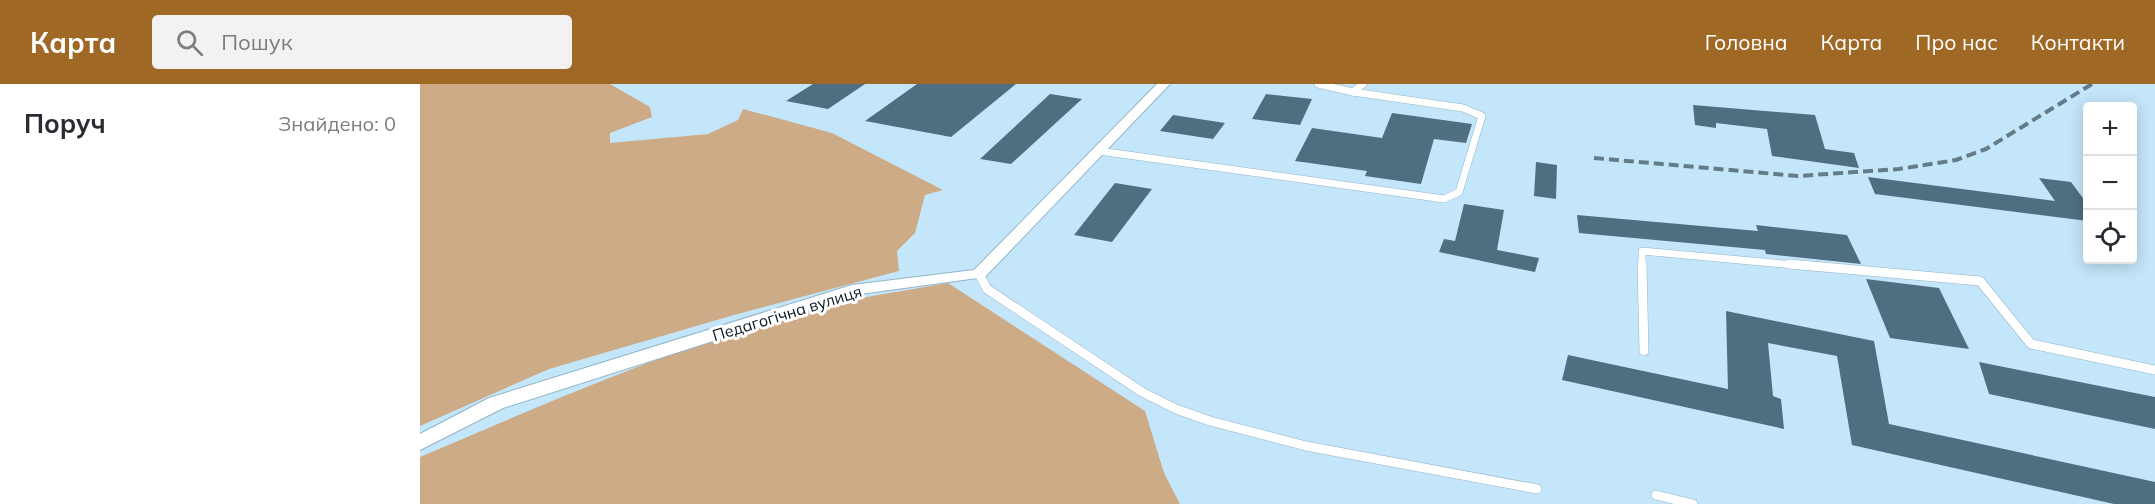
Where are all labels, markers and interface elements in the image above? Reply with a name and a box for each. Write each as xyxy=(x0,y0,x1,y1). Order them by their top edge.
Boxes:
search box xyxy=(152,15,572,69)
text: Карта xyxy=(30,25,116,60)
icon: search xyxy=(173,26,206,59)
text: Пошук xyxy=(221,28,292,56)
text: Головна xyxy=(1705,29,1788,55)
text: Карта xyxy=(1821,29,1882,55)
text: Про нас xyxy=(1915,29,1998,55)
text: Контакти xyxy=(2031,29,2125,55)
map controls xyxy=(2083,102,2137,264)
button: + xyxy=(2083,102,2137,156)
text: Поруч xyxy=(24,107,106,140)
text: Знайдено: 0 xyxy=(278,111,396,136)
button: − xyxy=(2083,156,2137,210)
button: locate xyxy=(2083,210,2137,264)
street label: Педагогічна вулиця xyxy=(710,281,864,345)

